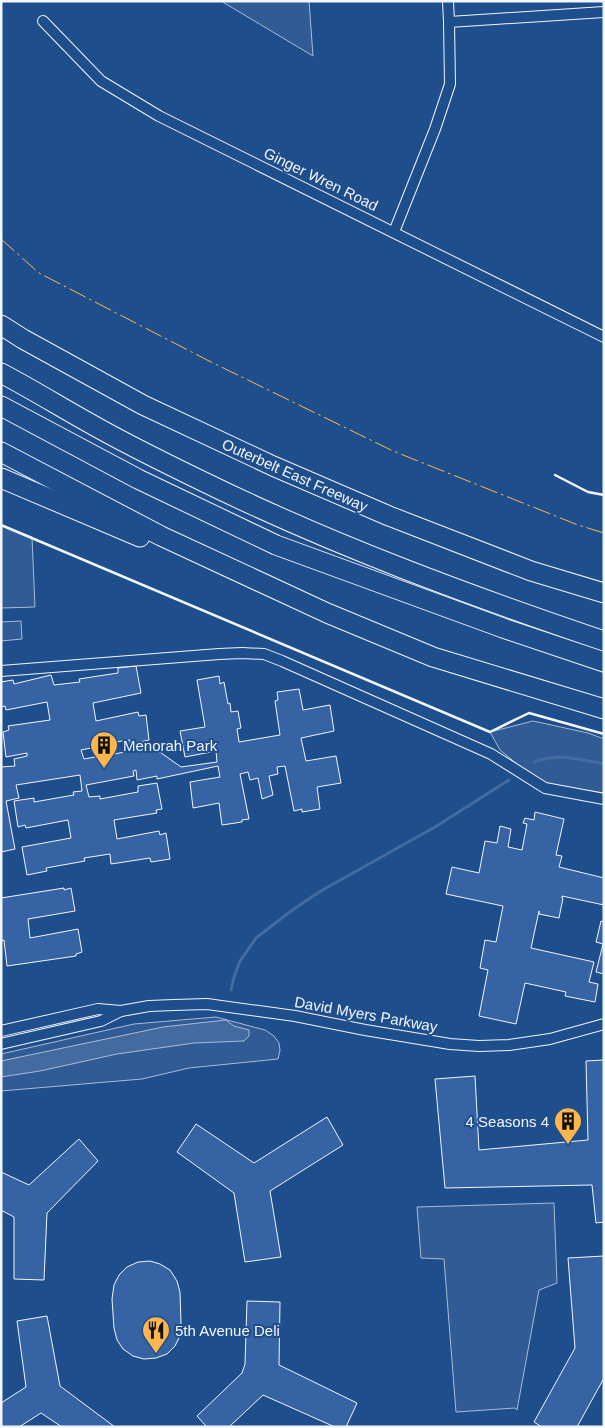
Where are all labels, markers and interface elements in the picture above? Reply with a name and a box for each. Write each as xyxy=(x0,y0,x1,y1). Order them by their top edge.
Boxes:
street label: Ginger Wren Road xyxy=(261,144,381,214)
street label: Outerbelt East Freeway xyxy=(220,435,371,515)
building icon: Menorah Park xyxy=(89,730,119,769)
place label: Menorah Park xyxy=(123,737,218,754)
street label: David Myers Parkway xyxy=(293,993,439,1035)
building icon: 4 Seasons 4 xyxy=(553,1106,583,1145)
place label: 4 Seasons 4 xyxy=(466,1113,549,1130)
restaurant icon: 5th Avenue Deli xyxy=(141,1315,171,1354)
place label: 5th Avenue Deli xyxy=(175,1322,280,1339)

